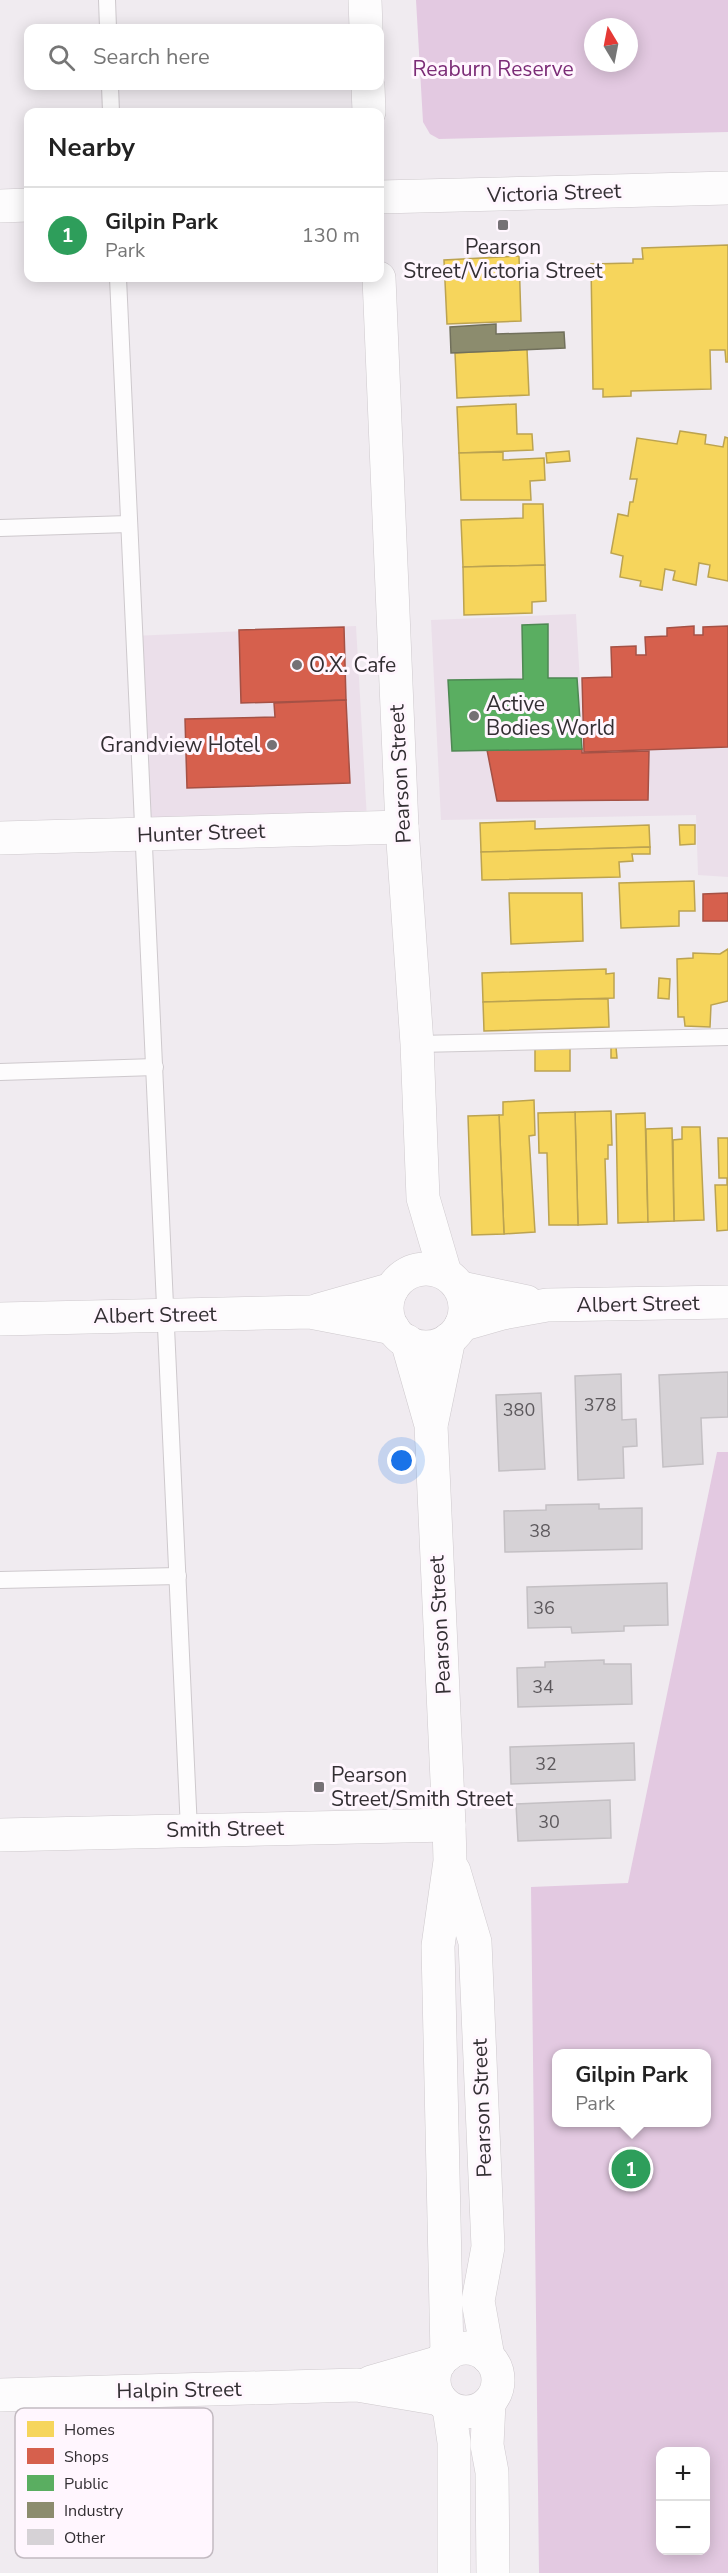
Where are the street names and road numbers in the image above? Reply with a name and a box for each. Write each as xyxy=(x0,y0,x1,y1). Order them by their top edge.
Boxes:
street label: Victoria Street xyxy=(485,177,622,209)
street label: Pearson Street xyxy=(382,703,418,844)
street label: Hunter Street xyxy=(136,817,266,849)
street label: Albert Street xyxy=(576,1289,700,1319)
street label: Albert Street xyxy=(93,1300,217,1330)
street label: Pearson Street xyxy=(422,1554,458,1695)
street label: Smith Street xyxy=(166,1814,285,1844)
street label: Pearson Street xyxy=(466,2037,498,2178)
street label: Halpin Street xyxy=(116,2375,242,2405)

